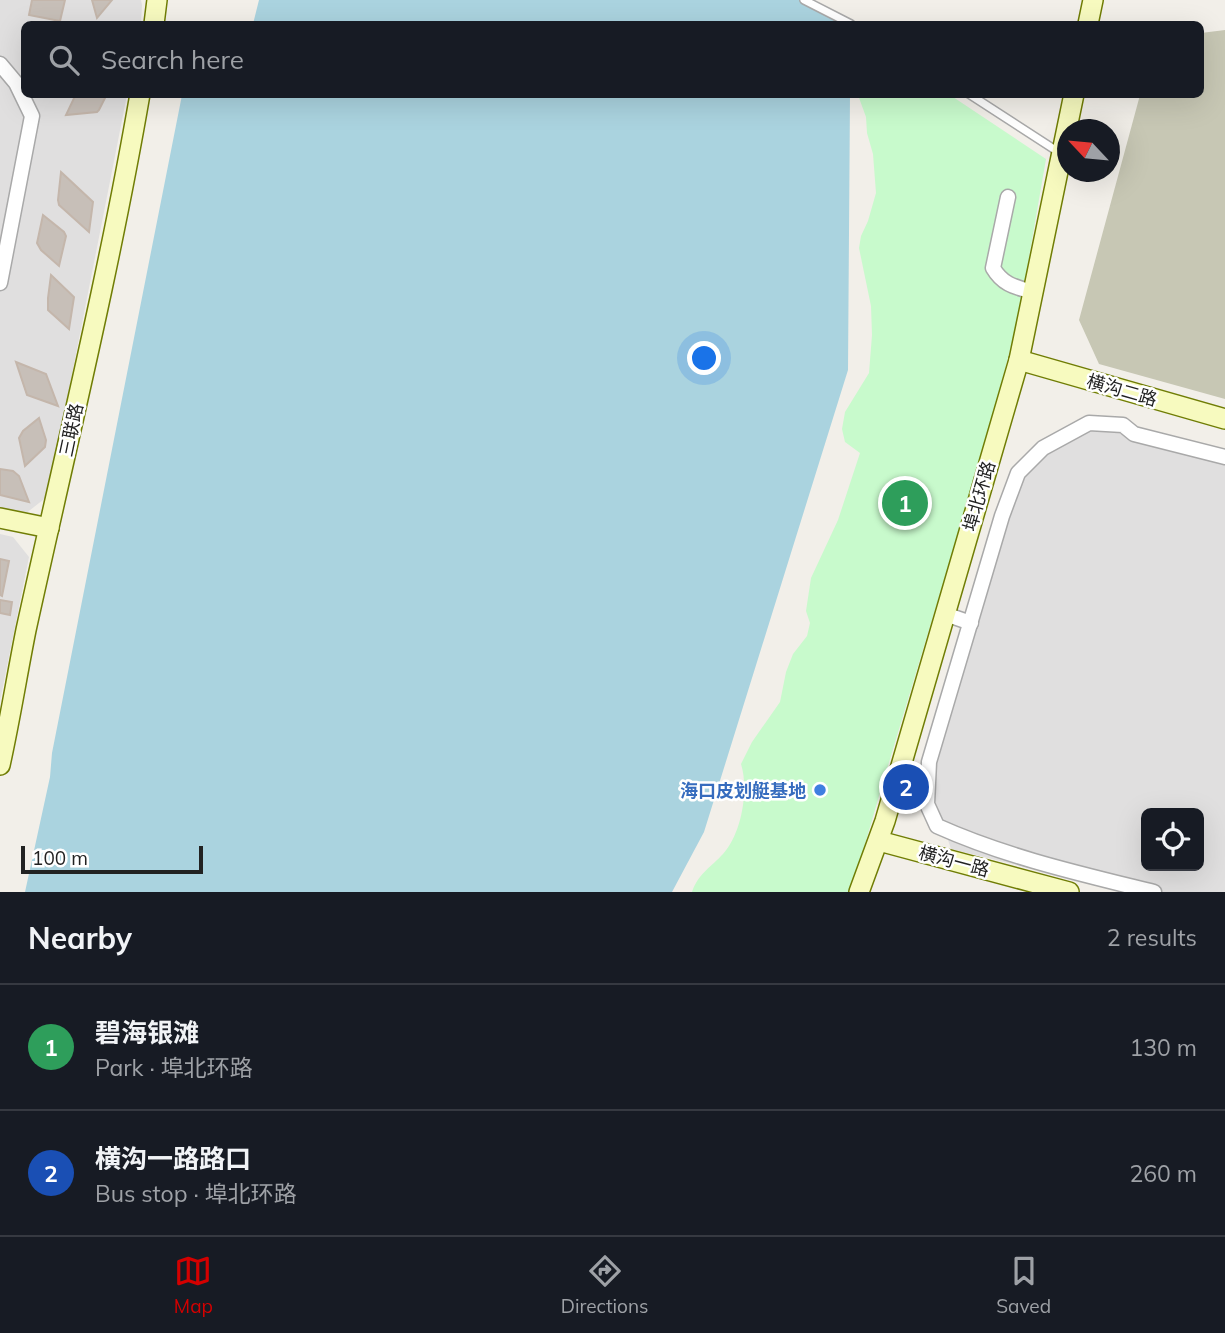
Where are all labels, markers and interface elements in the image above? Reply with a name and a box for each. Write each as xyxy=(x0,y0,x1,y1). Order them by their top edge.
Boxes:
search box xyxy=(21,21,1204,98)
icon: search xyxy=(45,41,83,79)
text: Search here xyxy=(101,43,244,76)
north arrow xyxy=(1057,119,1120,182)
your location xyxy=(687,341,721,375)
street label: 横沟二路 xyxy=(1084,369,1160,411)
street label: 三联路 xyxy=(54,401,88,459)
street label: 埠北环路 xyxy=(958,458,1000,534)
pin: 1 xyxy=(882,477,928,529)
pin: 2 xyxy=(883,761,929,813)
place label: 海口皮划艇基地 xyxy=(680,779,806,802)
marker: 海口皮划艇基地 xyxy=(812,782,828,798)
map controls xyxy=(1141,808,1204,871)
button: locate xyxy=(1141,808,1204,871)
street label: 横沟一路 xyxy=(916,841,992,881)
scale bar xyxy=(21,843,203,875)
text: 100 m xyxy=(32,846,88,870)
text: Nearby xyxy=(28,919,132,957)
text: 2 results xyxy=(1107,923,1197,952)
text: 碧海银滩 xyxy=(95,1016,199,1049)
text: 1 xyxy=(44,1033,58,1062)
text: 130 m xyxy=(1129,1033,1197,1062)
text: Park · 埠北环路 xyxy=(95,1053,253,1082)
text: 横沟一路路口 xyxy=(95,1142,251,1175)
text: 2 xyxy=(44,1159,58,1188)
text: 260 m xyxy=(1129,1159,1197,1188)
text: Bus stop · 埠北环路 xyxy=(95,1179,297,1208)
tab: Map xyxy=(174,1252,213,1318)
tab: Directions xyxy=(561,1252,649,1318)
tab: Saved xyxy=(996,1252,1051,1318)

